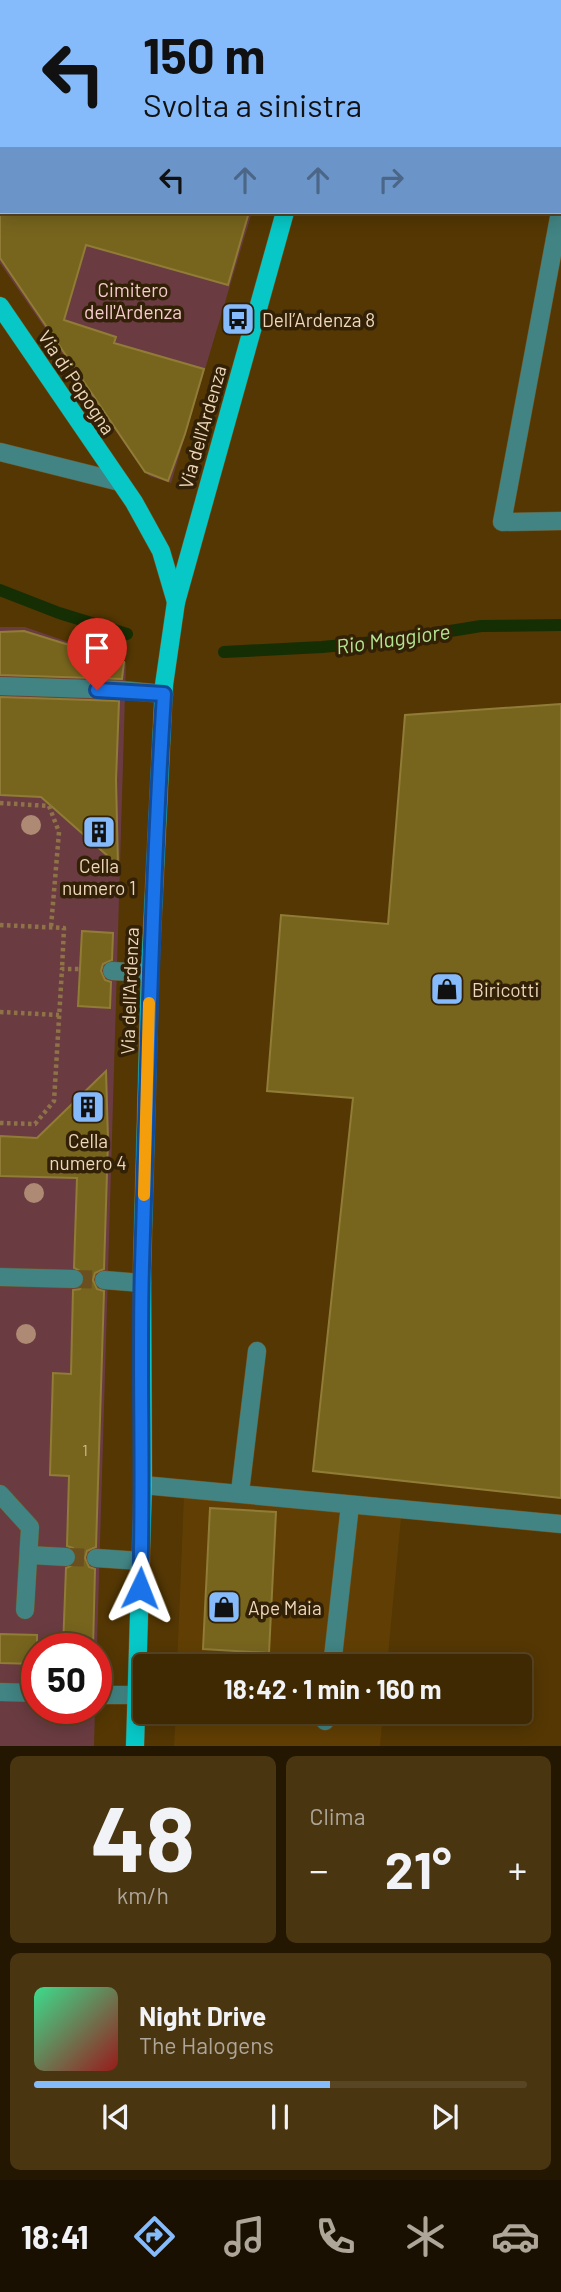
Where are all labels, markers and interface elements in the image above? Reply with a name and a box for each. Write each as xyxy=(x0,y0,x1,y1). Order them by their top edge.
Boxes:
text: 150 m xyxy=(143,25,265,84)
icon: left xyxy=(28,28,119,119)
text: Svolta a sinistra xyxy=(143,85,362,123)
icon: left xyxy=(153,161,191,199)
icon: ahead xyxy=(226,161,264,199)
icon: ahead xyxy=(299,161,337,199)
icon: right xyxy=(372,161,410,199)
park label: Cimitero dell'Ardenza xyxy=(84,278,182,323)
bus stop icon: Dell’Ardenza 8 xyxy=(219,300,257,338)
place label: Dell’Ardenza 8 xyxy=(262,308,375,331)
street label: Via di Popogna xyxy=(34,326,120,438)
street label: Via dell'Ardenza xyxy=(173,363,231,491)
pin xyxy=(67,618,127,690)
water label: Rio Maggiore xyxy=(334,618,452,658)
icon: arrive xyxy=(78,629,116,667)
building icon: Cella numero 1 xyxy=(80,813,118,851)
place label: Cella numero 1 xyxy=(62,854,136,899)
street label: Via dell'Ardenza xyxy=(115,927,143,1055)
shop icon: Biricotti xyxy=(428,970,466,1008)
place label: Biricotti xyxy=(472,978,539,1001)
building icon: Cella numero 4 xyxy=(69,1088,107,1126)
place label: Cella numero 4 xyxy=(49,1129,127,1174)
house number: 1 xyxy=(82,1440,88,1459)
position arrow xyxy=(103,1551,177,1625)
shop icon: Ape Maia xyxy=(205,1588,243,1626)
place label: Ape Maia xyxy=(248,1596,322,1619)
speed limit sign: 50 xyxy=(21,1633,112,1724)
text: 18:42 · 1 min · 160 m xyxy=(224,1673,441,1704)
text: 48 xyxy=(91,1781,195,1890)
text: Clima xyxy=(310,1802,365,1830)
text: 21° xyxy=(385,1837,452,1899)
text: − xyxy=(310,1846,329,1892)
text: + xyxy=(508,1846,527,1892)
text: km/h xyxy=(117,1881,169,1909)
text: Night Drive xyxy=(139,2000,266,2031)
text: The Halogens xyxy=(139,2031,274,2059)
icon: previous xyxy=(97,2098,135,2136)
icon: pause xyxy=(261,2098,299,2136)
icon: next xyxy=(426,2098,464,2136)
icon: directions xyxy=(130,2212,179,2261)
icon: music xyxy=(220,2212,269,2261)
icon: phone xyxy=(311,2212,360,2261)
icon: climate xyxy=(401,2212,450,2261)
icon: car xyxy=(491,2212,540,2261)
text: 18:41 xyxy=(21,2217,89,2255)

